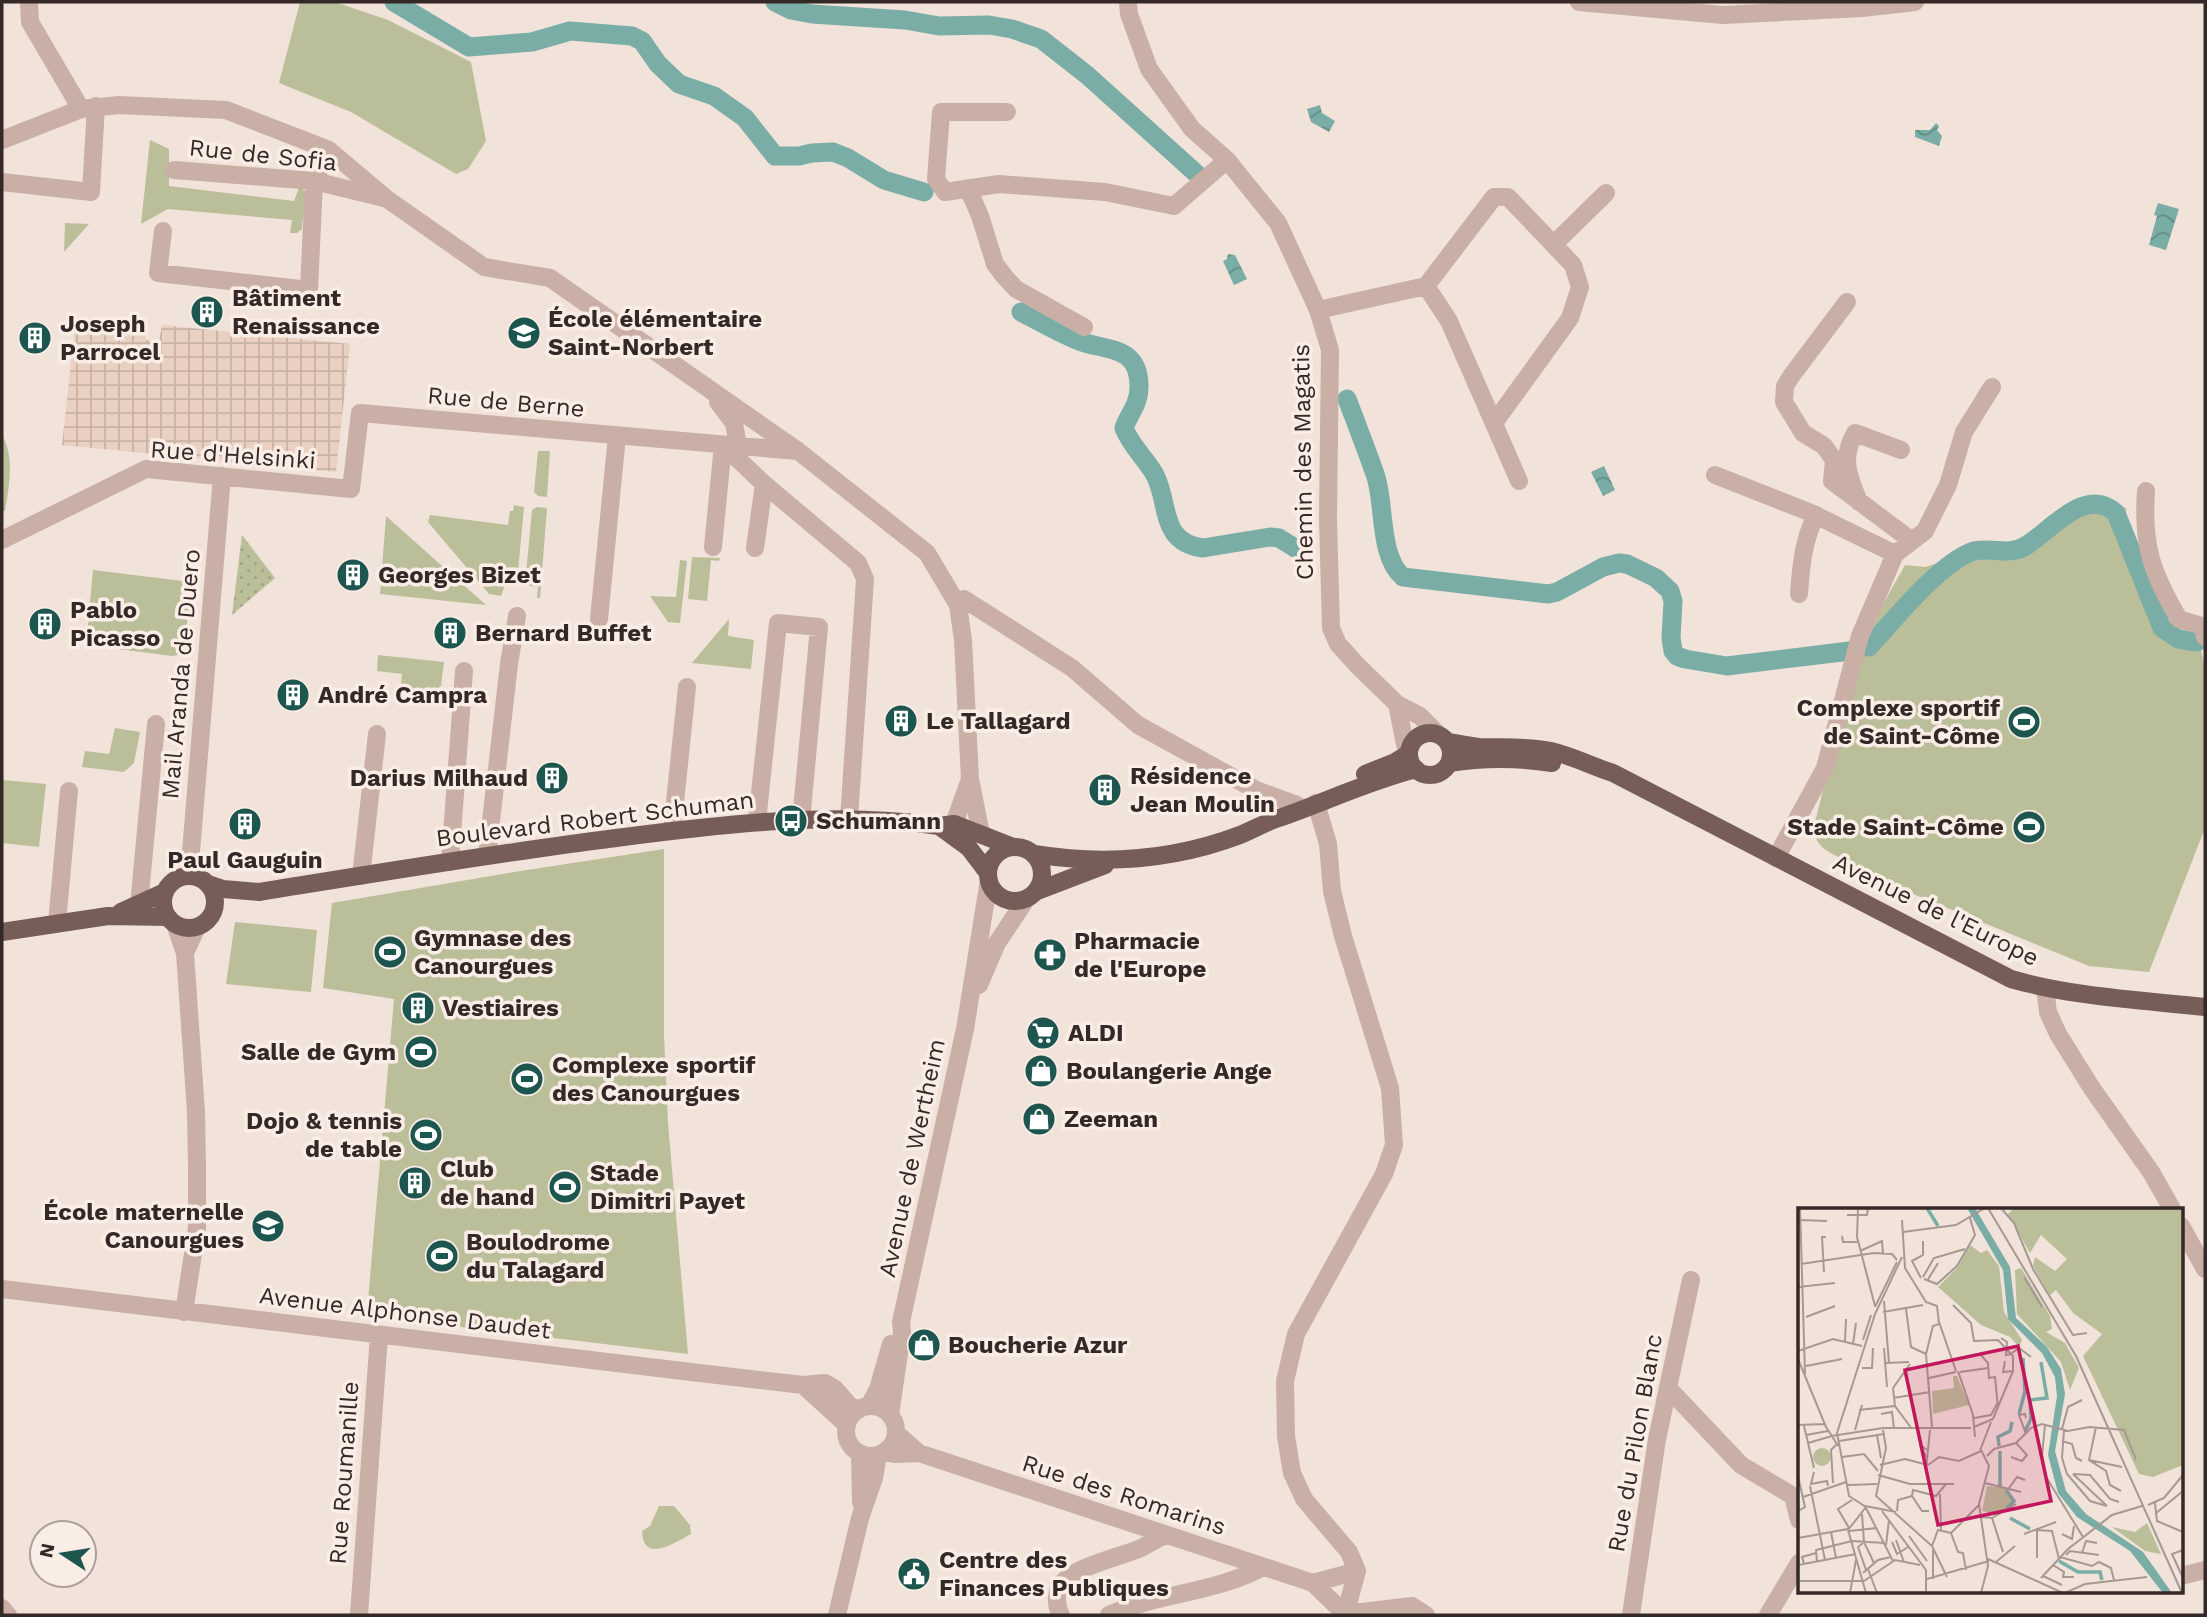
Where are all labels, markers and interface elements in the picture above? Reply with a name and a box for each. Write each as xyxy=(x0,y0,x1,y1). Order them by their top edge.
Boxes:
street label: Rue de Sofia xyxy=(188,133,338,177)
place label: Bâtiment Renaissance xyxy=(232,284,380,340)
building icon: Bâtiment Renaissance xyxy=(188,293,226,331)
place label: École élémentaire Saint-Norbert xyxy=(548,305,762,361)
place label: Joseph Parrocel xyxy=(60,310,160,366)
school or university icon: École élémentaire Saint-Norbert xyxy=(505,314,543,352)
building icon: Joseph Parrocel xyxy=(16,319,54,357)
street label: Chemin des Magatis xyxy=(1287,344,1319,580)
street label: Rue de Berne xyxy=(426,381,586,423)
street label: Rue d'Helsinki xyxy=(149,435,317,475)
street label: Mail Aranda de Duero xyxy=(156,548,206,800)
building icon: Georges Bizet xyxy=(334,556,372,594)
place label: Georges Bizet xyxy=(378,561,541,589)
place label: Pablo Picasso xyxy=(70,596,160,652)
building icon: Pablo Picasso xyxy=(26,605,64,643)
building icon: Bernard Buffet xyxy=(431,614,469,652)
place label: Bernard Buffet xyxy=(475,619,652,647)
building icon: André Campra xyxy=(274,676,312,714)
place label: André Campra xyxy=(318,681,487,709)
place label: Complexe sportif de Saint-Côme xyxy=(1797,694,2000,750)
building icon: Le Tallagard xyxy=(882,702,920,740)
sports icon: Complexe sportif de Saint-Côme xyxy=(2005,703,2043,741)
place label: Le Tallagard xyxy=(926,707,1071,735)
building icon: Darius Milhaud xyxy=(533,759,571,797)
place label: Résidence Jean Moulin xyxy=(1130,762,1275,818)
place label: Darius Milhaud xyxy=(350,764,528,792)
building icon: Résidence Jean Moulin xyxy=(1086,771,1124,809)
street label: Boulevard Robert Schuman xyxy=(434,786,756,852)
bus stop icon: Schumann xyxy=(772,802,810,840)
building icon: Paul Gauguin xyxy=(226,805,264,843)
place label: Schumann xyxy=(816,807,941,835)
sports icon: Stade Saint-Côme xyxy=(2010,808,2048,846)
place label: Stade Saint-Côme xyxy=(1787,813,2004,841)
place label: Paul Gauguin xyxy=(167,846,323,874)
street label: Avenue de l'Europe xyxy=(1829,848,2043,972)
place label: Gymnase des Canourgues xyxy=(414,924,572,980)
place label: Pharmacie de l'Europe xyxy=(1074,927,1206,983)
sports icon: Gymnase des Canourgues xyxy=(371,933,409,971)
pharmacy icon: Pharmacie de l'Europe xyxy=(1031,936,1069,974)
building icon: Vestiaires xyxy=(399,989,437,1027)
place label: Vestiaires xyxy=(442,994,559,1022)
supermarket icon: ALDI xyxy=(1024,1014,1062,1052)
place label: ALDI xyxy=(1068,1019,1124,1047)
sports icon: Salle de Gym xyxy=(402,1033,440,1071)
street label: Avenue de Wertheim xyxy=(873,1036,951,1280)
place label: Salle de Gym xyxy=(241,1038,396,1066)
place label: Complexe sportif des Canourgues xyxy=(552,1051,755,1107)
shop icon: Boulangerie Ange xyxy=(1022,1052,1060,1090)
place label: Boulangerie Ange xyxy=(1066,1057,1272,1085)
sports icon: Complexe sportif des Canourgues xyxy=(508,1060,546,1098)
shop icon: Zeeman xyxy=(1020,1100,1058,1138)
place label: Zeeman xyxy=(1064,1105,1158,1133)
place label: Dojo & tennis de table xyxy=(246,1107,402,1163)
sports icon: Dojo & tennis de table xyxy=(407,1116,445,1154)
place label: Club de hand xyxy=(440,1155,535,1211)
place label: Stade Dimitri Payet xyxy=(590,1159,746,1215)
building icon: Club de hand xyxy=(396,1164,434,1202)
sports icon: Stade Dimitri Payet xyxy=(546,1168,584,1206)
place label: École maternelle Canourgues xyxy=(43,1198,244,1254)
school or university icon: École maternelle Canourgues xyxy=(249,1207,287,1245)
inset map xyxy=(1798,1208,2182,1592)
place label: Boulodrome du Talagard xyxy=(466,1228,610,1284)
sports icon: Boulodrome du Talagard xyxy=(423,1237,461,1275)
street label: Avenue Alphonse Daudet xyxy=(258,1281,552,1345)
shop icon: Boucherie Azur xyxy=(905,1326,943,1364)
place label: Boucherie Azur xyxy=(948,1331,1128,1359)
street label: Rue du Pilon Blanc xyxy=(1602,1332,1668,1554)
street label: Rue Roumanille xyxy=(324,1380,364,1566)
street label: Rue des Romarins xyxy=(1019,1449,1229,1541)
north arrow xyxy=(28,1519,98,1589)
text: N xyxy=(34,1541,60,1560)
place label: Centre des Finances Publiques xyxy=(939,1546,1169,1602)
public building icon: Centre des Finances Publiques xyxy=(895,1555,933,1593)

